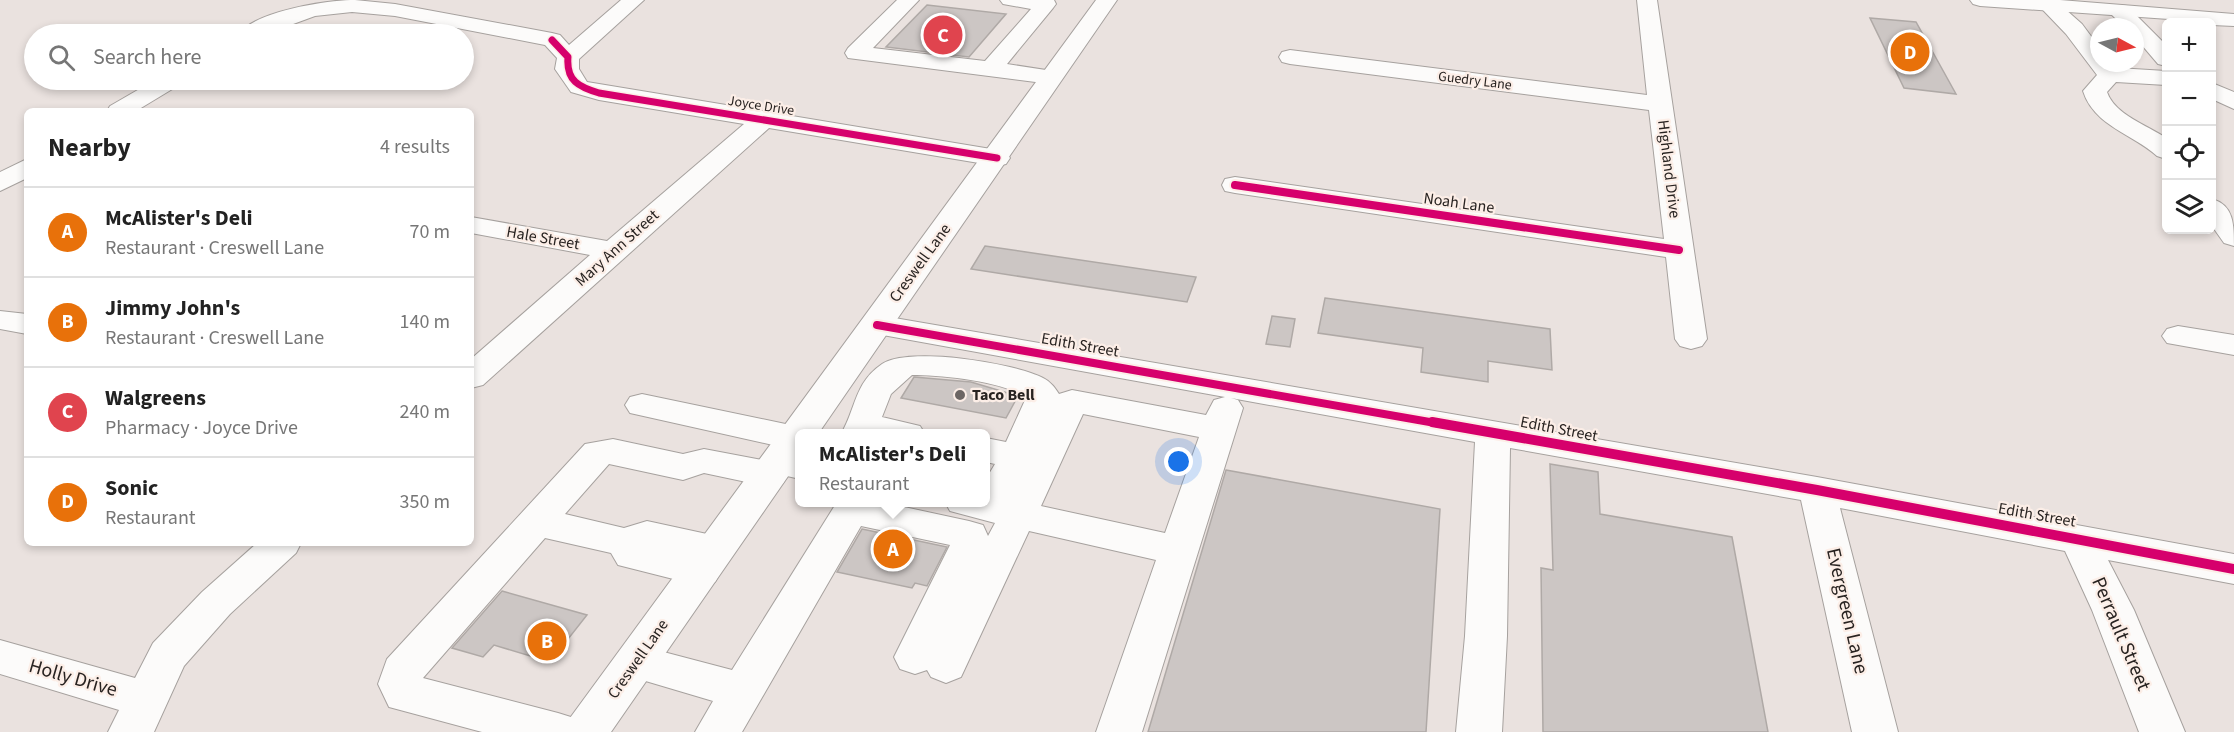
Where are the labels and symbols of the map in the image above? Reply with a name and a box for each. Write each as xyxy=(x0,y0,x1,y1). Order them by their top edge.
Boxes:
pin: C xyxy=(924,12,962,57)
north arrow xyxy=(2090,18,2144,72)
pin: D xyxy=(1890,29,1930,74)
street label: Guedry Lane xyxy=(1437,67,1513,95)
street label: Joyce Drive xyxy=(726,91,796,121)
street label: Highland Drive xyxy=(1652,119,1686,219)
street label: Noah Lane xyxy=(1422,187,1496,219)
street label: Mary Ann Street xyxy=(570,204,664,292)
street label: Creswell Lane xyxy=(884,219,956,307)
street label: Hale Street xyxy=(505,221,582,255)
street label: Edith Street xyxy=(1039,327,1121,363)
place label: Taco Bell xyxy=(972,384,1035,406)
marker: Taco Bell xyxy=(953,388,967,402)
street label: Edith Street xyxy=(1518,411,1600,447)
your location xyxy=(1164,447,1193,476)
street label: Edith Street xyxy=(1996,497,2078,533)
pin: A xyxy=(874,526,912,572)
street label: Evergreen Lane xyxy=(1819,545,1875,677)
street label: Perrault Street xyxy=(2084,573,2158,695)
street label: Creswell Lane xyxy=(602,615,674,703)
pin: B xyxy=(528,618,566,664)
street label: Holly Drive xyxy=(26,652,121,704)

